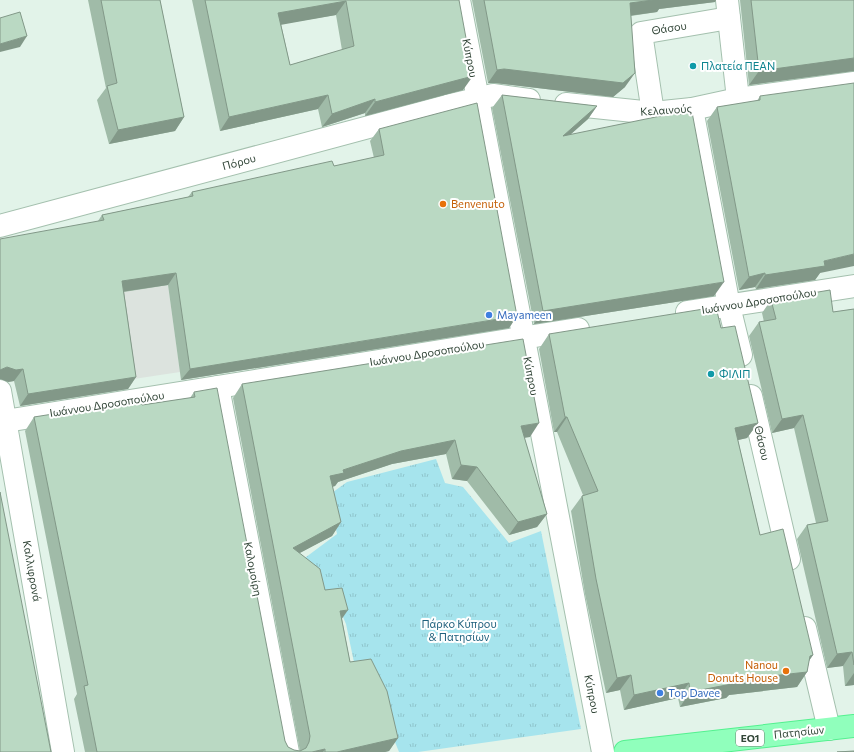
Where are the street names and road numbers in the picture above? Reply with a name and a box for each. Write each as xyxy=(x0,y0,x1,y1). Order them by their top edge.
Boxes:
street label: Θάσου xyxy=(650,18,687,37)
street label: Κύπρου xyxy=(460,37,481,78)
street label: Κελαινούς xyxy=(640,101,692,118)
street label: Πόρου xyxy=(221,151,257,172)
street label: Ιωάννου Δροσοπούλου xyxy=(701,285,817,316)
street label: Ιωάννου Δροσοπούλου xyxy=(369,337,485,368)
street label: Κύπρου xyxy=(521,355,542,396)
street label: Ιωάννου Δροσοπούλου xyxy=(49,388,165,419)
street label: Θάσου xyxy=(752,424,773,462)
street label: Καλλιφρονά xyxy=(21,539,44,603)
street label: Καλομοίρη xyxy=(242,541,265,597)
street label: Κύπρου xyxy=(582,673,603,714)
street label: Πατησίων xyxy=(773,722,825,741)
road number: ΕΟ1 xyxy=(736,730,764,746)

